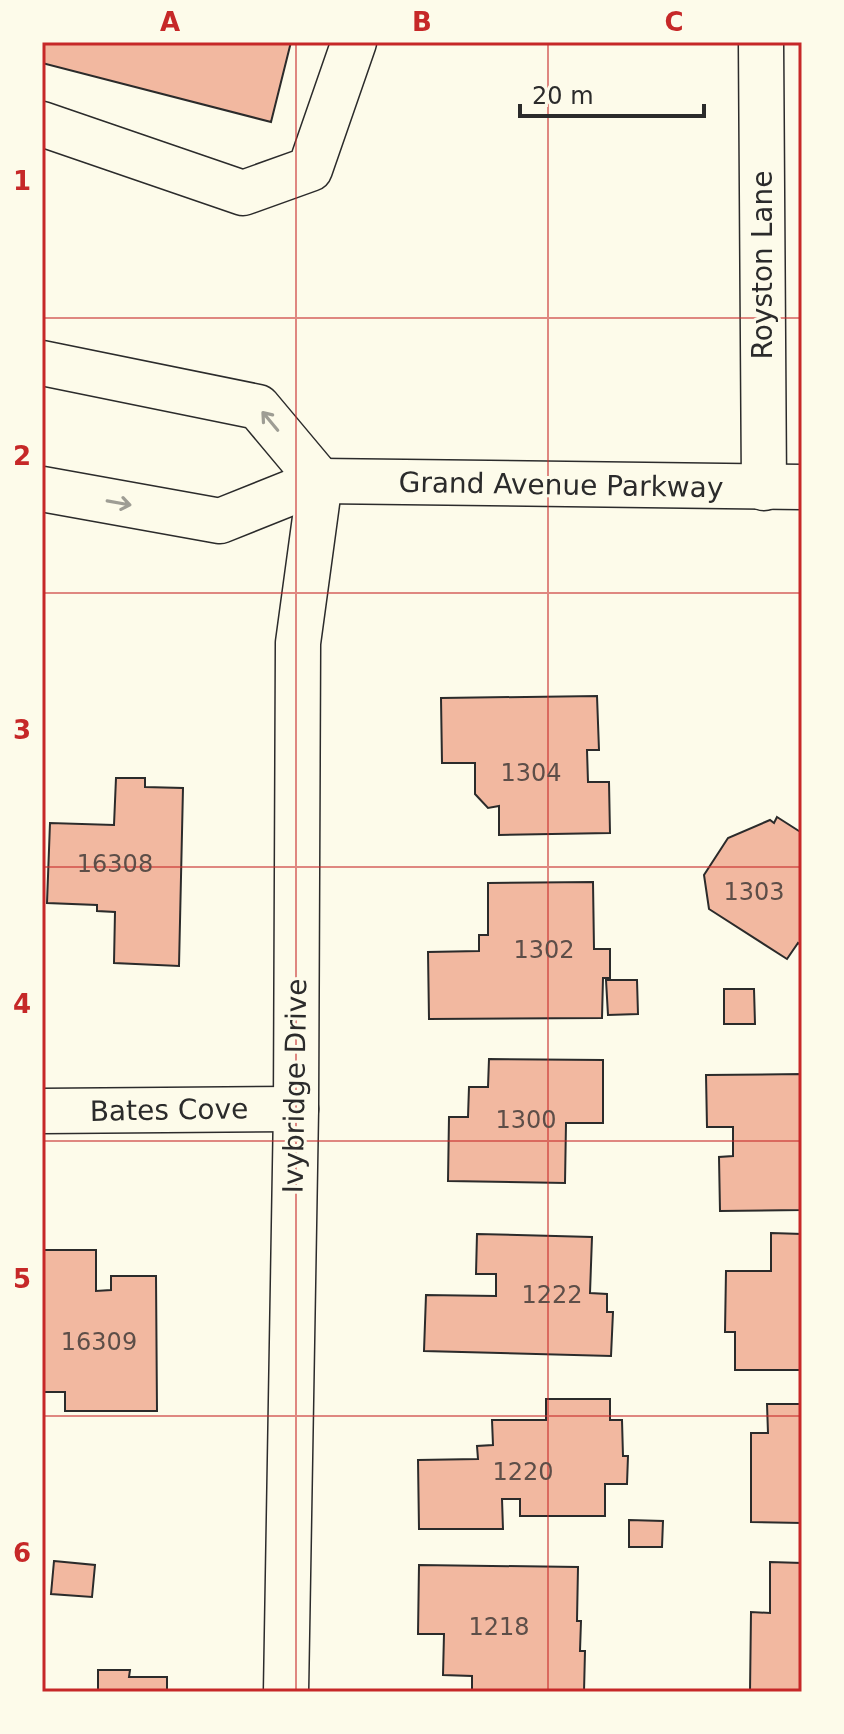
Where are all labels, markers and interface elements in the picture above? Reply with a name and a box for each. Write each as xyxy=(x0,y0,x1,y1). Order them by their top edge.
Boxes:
text: A xyxy=(160,7,180,37)
text: B xyxy=(412,7,432,37)
text: C xyxy=(664,7,684,37)
scale bar xyxy=(520,68,704,118)
text: 20 m xyxy=(532,82,594,110)
text: 1 xyxy=(13,166,31,196)
street label: Royston Lane xyxy=(746,171,779,359)
one-way arrow xyxy=(261,412,279,432)
text: 2 xyxy=(13,441,31,471)
street label: Grand Avenue Parkway xyxy=(398,466,724,504)
one-way arrow xyxy=(106,497,131,512)
text: 3 xyxy=(13,715,31,745)
house number: 1304 xyxy=(500,759,562,787)
house number: 16308 xyxy=(77,850,153,878)
house number: 1303 xyxy=(723,878,785,906)
house number: 1302 xyxy=(513,936,575,964)
street label: Ivybridge Drive xyxy=(277,978,313,1194)
text: 4 xyxy=(13,989,31,1019)
street label: Bates Cove xyxy=(89,1092,249,1128)
house number: 1300 xyxy=(495,1106,557,1134)
text: 5 xyxy=(13,1264,31,1294)
house number: 1222 xyxy=(521,1281,583,1309)
house number: 16309 xyxy=(61,1328,137,1356)
house number: 1220 xyxy=(492,1458,554,1486)
text: 6 xyxy=(13,1538,31,1568)
house number: 1218 xyxy=(468,1613,530,1641)

